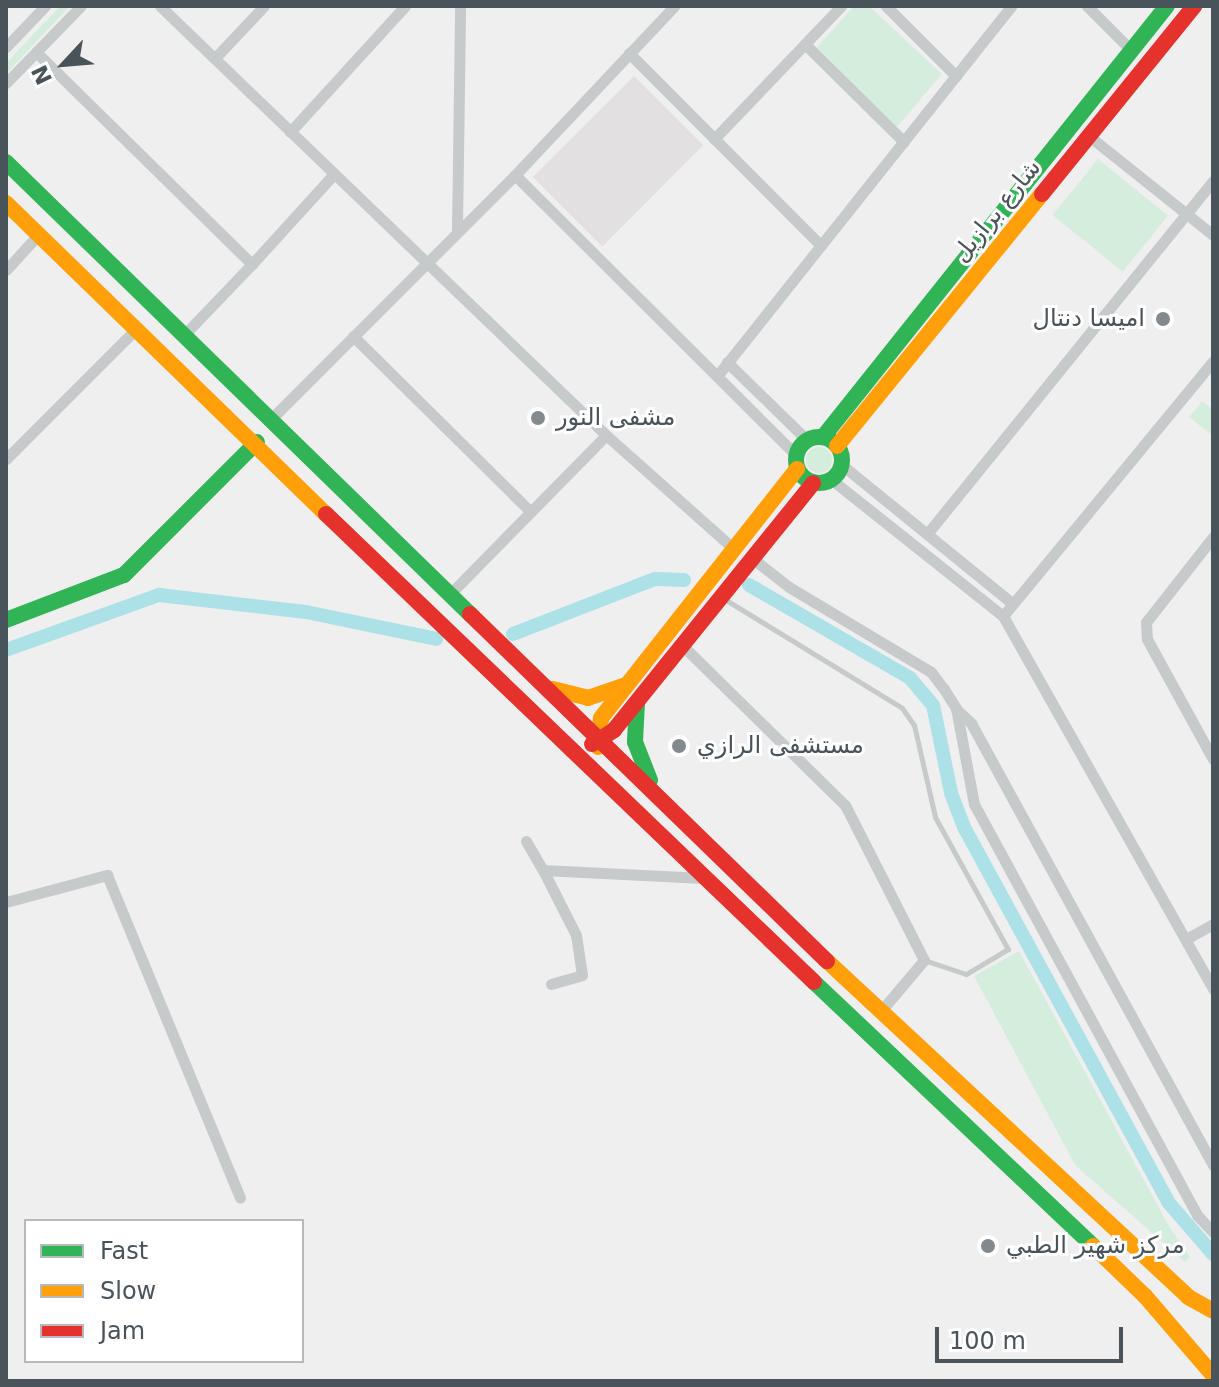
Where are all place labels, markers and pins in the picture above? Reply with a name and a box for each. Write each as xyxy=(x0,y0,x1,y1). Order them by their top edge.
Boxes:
place label: اميسا دنتال xyxy=(1033,305,1145,333)
marker: اميسا دنتال xyxy=(1152,308,1174,330)
place label: مشفى النور xyxy=(556,404,675,432)
marker: مشفى النور xyxy=(527,407,549,429)
place label: مستشفى الرازي xyxy=(697,732,864,760)
marker: مستشفى الرازي xyxy=(668,735,690,757)
place label: مركز شهير الطبي xyxy=(1006,1232,1185,1260)
marker: مركز شهير الطبي xyxy=(977,1235,999,1257)

